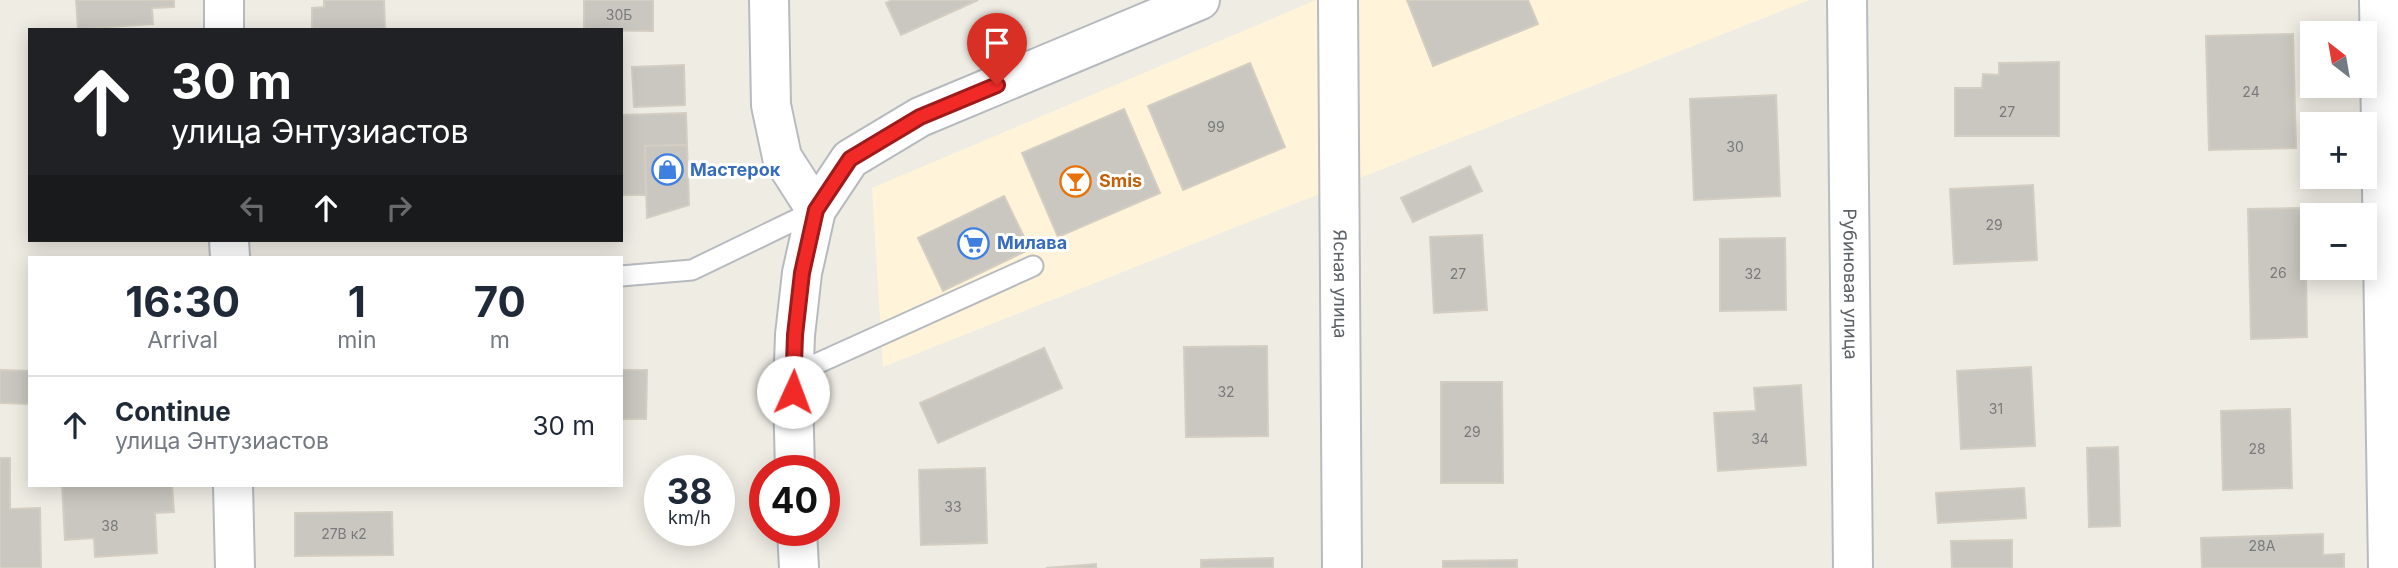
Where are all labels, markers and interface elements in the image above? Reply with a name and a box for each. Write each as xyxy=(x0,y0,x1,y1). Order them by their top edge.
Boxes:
house number: 30Б xyxy=(606,6,632,23)
pin xyxy=(967,13,1027,85)
north arrow xyxy=(2300,21,2376,98)
map controls xyxy=(2300,21,2377,280)
icon: arrive xyxy=(978,24,1016,62)
text: 30 m xyxy=(171,52,292,111)
icon: ahead xyxy=(56,56,147,147)
house number: 24 xyxy=(2242,83,2260,100)
house number: 27 xyxy=(1999,103,2015,120)
text: улица Энтузиастов xyxy=(171,112,469,151)
button: + xyxy=(2300,112,2377,189)
house number: 99 xyxy=(1207,118,1225,135)
house number: 30 xyxy=(1726,138,1744,155)
shop icon: Мастерок xyxy=(650,153,684,187)
place label: Мастерок xyxy=(690,159,781,180)
bar icon: Smis xyxy=(1059,164,1093,198)
place label: Smis xyxy=(1099,170,1142,191)
icon: left xyxy=(234,189,272,227)
icon: ahead xyxy=(307,189,345,227)
icon: right xyxy=(380,189,418,227)
button: − xyxy=(2300,203,2377,280)
street label: Рубиновая улица xyxy=(1839,208,1862,360)
house number: 29 xyxy=(1985,216,2003,233)
supermarket icon: Милава xyxy=(957,226,991,260)
street label: Ясная улица xyxy=(1330,229,1351,339)
place label: Милава xyxy=(997,232,1067,253)
house number: 26 xyxy=(2269,264,2287,281)
house number: 27 xyxy=(1450,265,1466,282)
house number: 32 xyxy=(1744,265,1762,282)
text: 16:30 xyxy=(125,276,240,327)
text: 1 xyxy=(348,276,366,327)
text: 70 xyxy=(474,276,526,327)
text: Arrival xyxy=(147,326,218,354)
text: min xyxy=(337,326,377,354)
text: m xyxy=(490,326,510,354)
position arrow xyxy=(756,355,830,429)
house number: 32 xyxy=(1217,383,1235,400)
text: Continue xyxy=(115,396,231,427)
house number: 31 xyxy=(1989,400,2003,417)
icon: ahead xyxy=(56,406,94,444)
text: 30 m xyxy=(532,410,595,441)
house number: 29 xyxy=(1463,423,1481,440)
text: улица Энтузиастов xyxy=(115,427,329,455)
house number: 34 xyxy=(1751,430,1769,447)
house number: 28 xyxy=(2248,440,2266,457)
speed limit sign: 40 xyxy=(749,455,840,546)
text: 38 xyxy=(667,470,712,512)
house number: 33 xyxy=(944,498,962,515)
text: km/h xyxy=(668,507,711,528)
house number: 38 xyxy=(101,517,119,534)
house number: 27В к2 xyxy=(321,525,367,542)
house number: 28А xyxy=(2249,537,2276,554)

